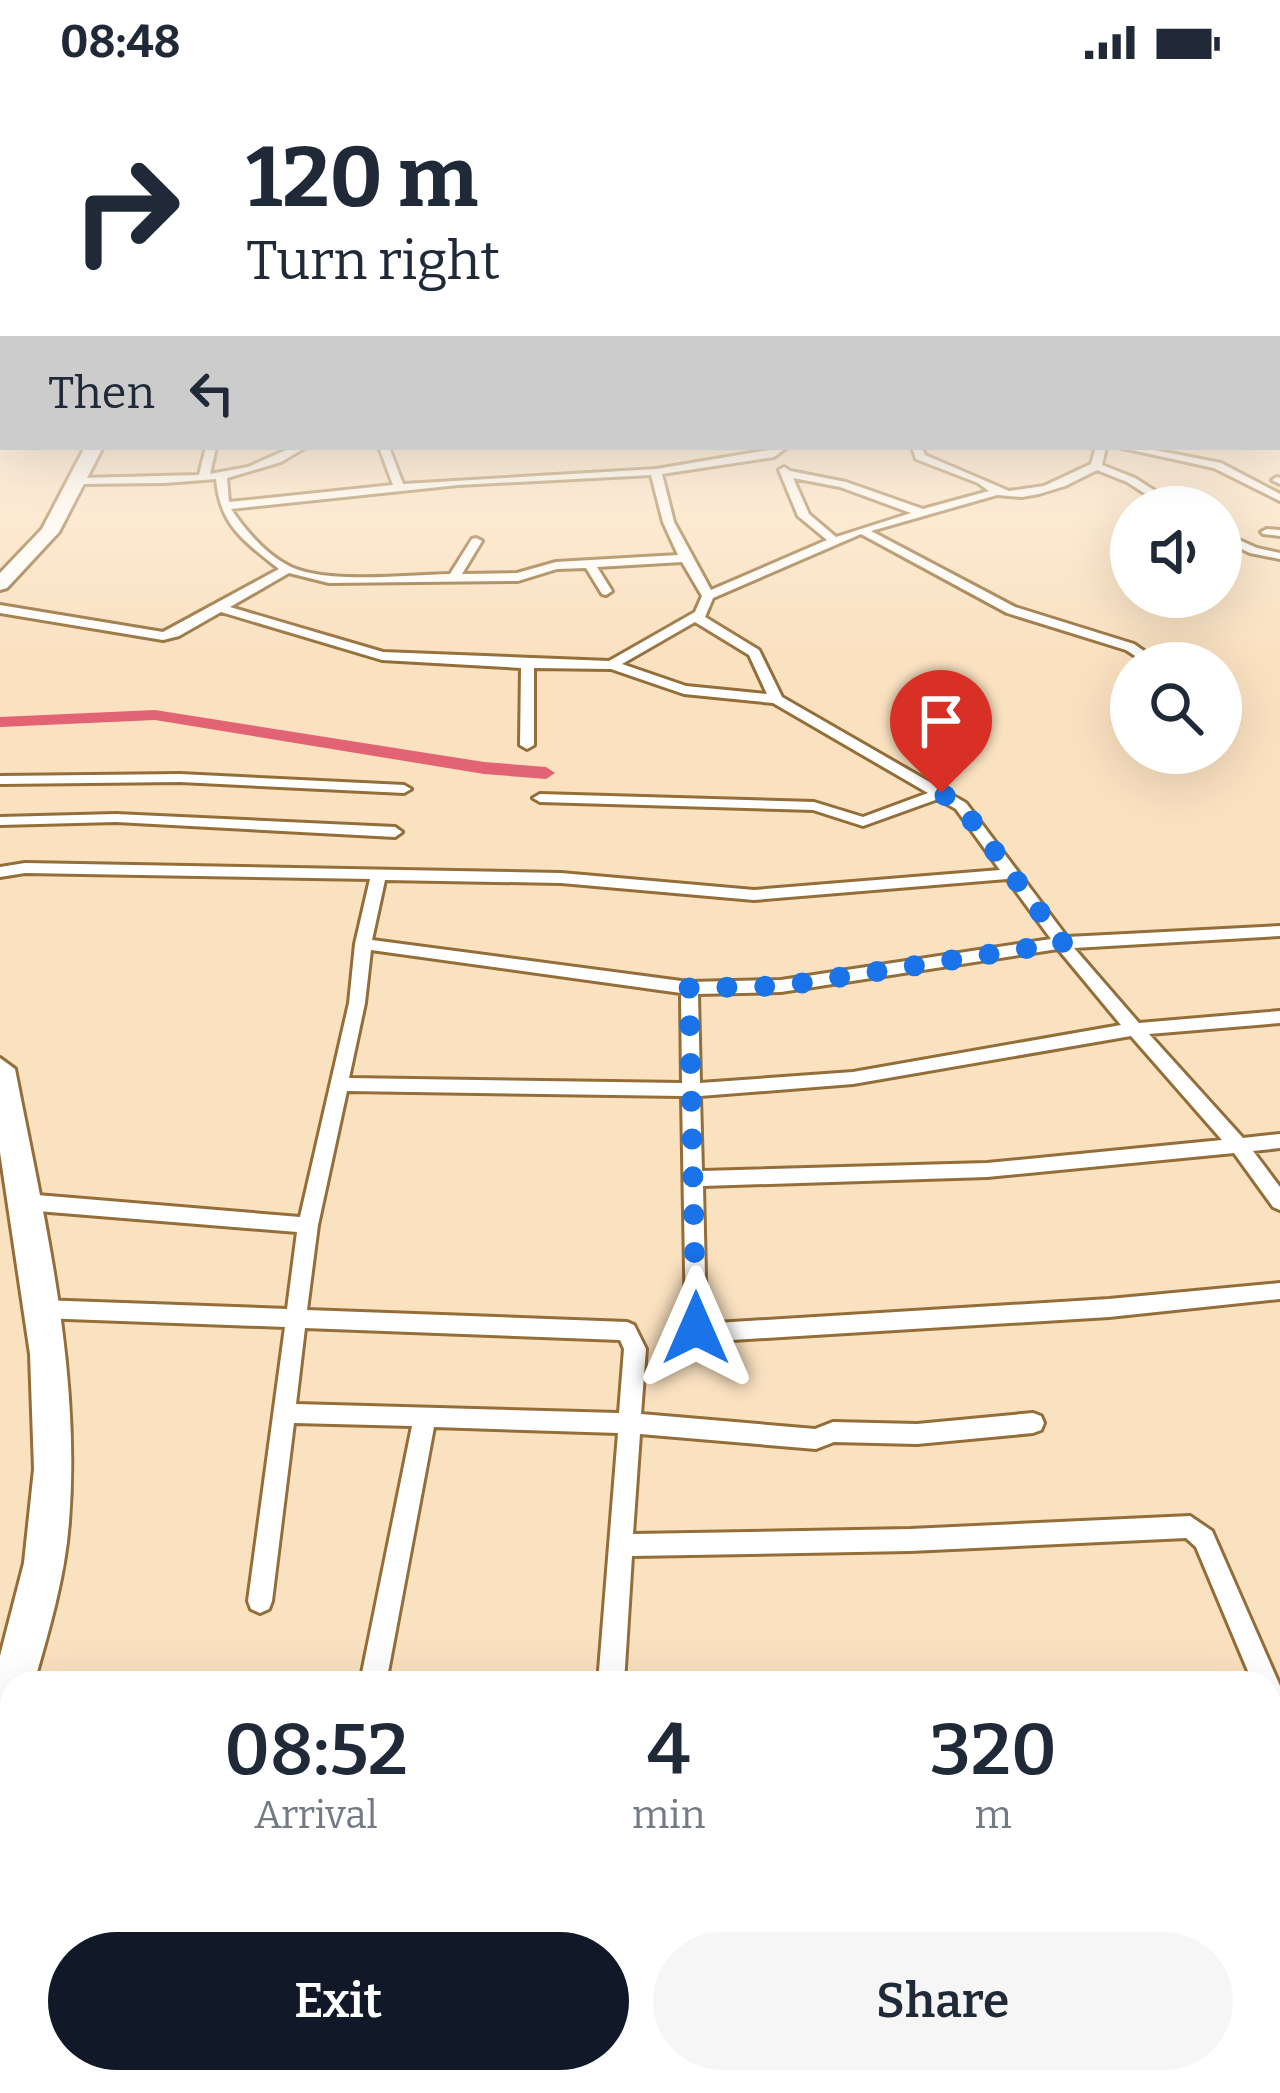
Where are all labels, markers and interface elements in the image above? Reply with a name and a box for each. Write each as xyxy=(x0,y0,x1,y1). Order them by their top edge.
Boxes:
text: 08:48 xyxy=(60,15,181,69)
text: 120 m xyxy=(246,127,478,228)
icon: right xyxy=(48,132,204,288)
text: Turn right xyxy=(246,229,500,293)
icon: left xyxy=(179,360,245,426)
text: Then xyxy=(48,366,155,420)
map controls xyxy=(1110,486,1242,774)
button: sound xyxy=(1110,486,1242,618)
button: search xyxy=(1110,642,1242,774)
pin xyxy=(890,670,992,793)
icon: arrive xyxy=(908,688,974,754)
position arrow xyxy=(633,1265,759,1391)
text: 08:52 xyxy=(224,1707,408,1793)
text: 4 xyxy=(647,1707,690,1793)
text: 320 xyxy=(930,1707,1057,1793)
text: Arrival xyxy=(254,1792,378,1838)
text: min xyxy=(632,1792,705,1838)
text: m xyxy=(975,1792,1012,1838)
button: Exit xyxy=(48,1932,629,2070)
button: Share xyxy=(653,1932,1233,2070)

